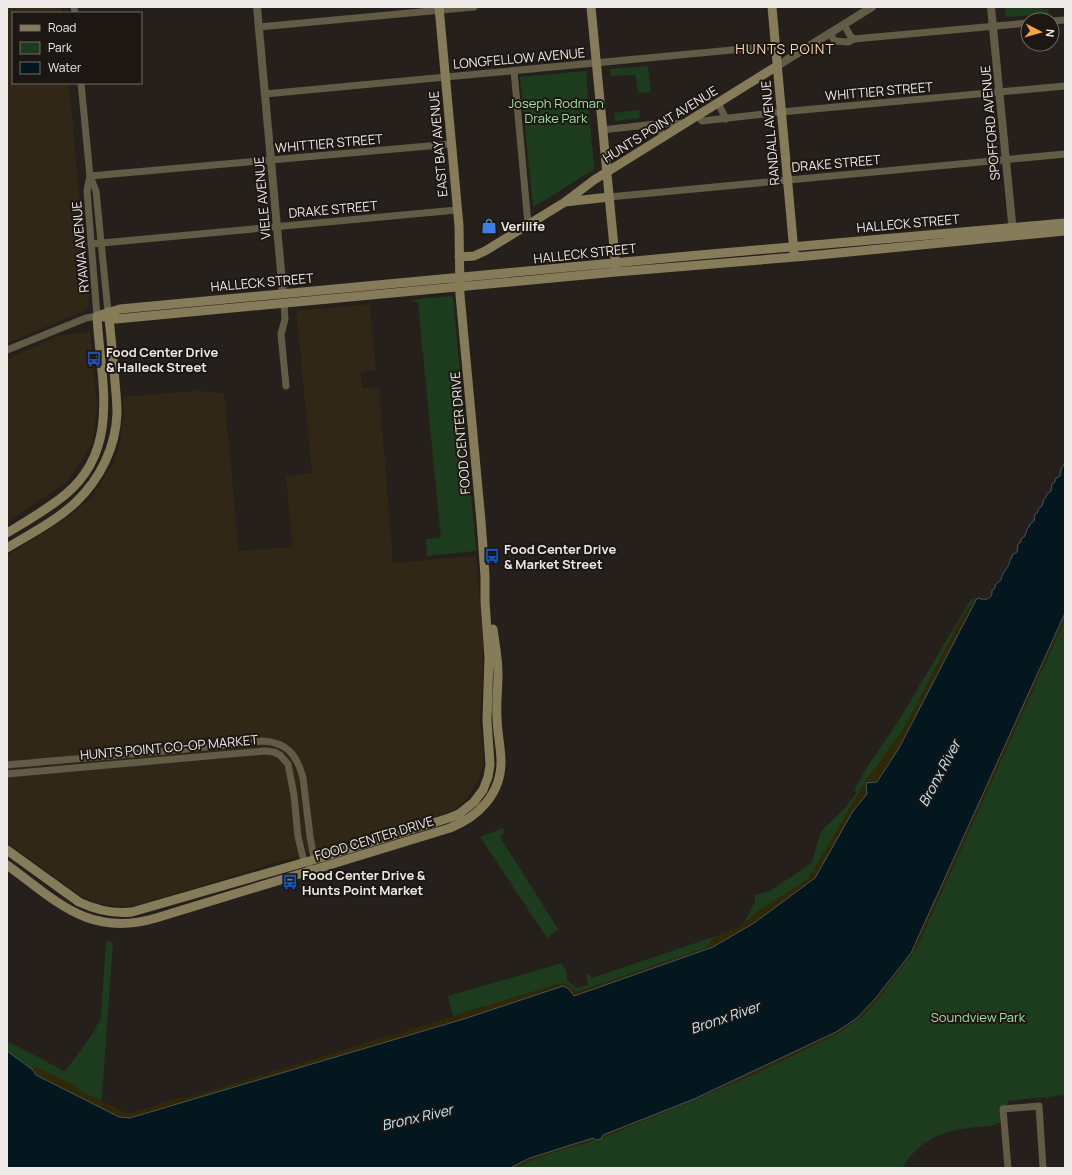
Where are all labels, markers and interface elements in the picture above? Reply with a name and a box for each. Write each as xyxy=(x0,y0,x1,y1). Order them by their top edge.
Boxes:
legend xyxy=(12,12,142,84)
north arrow xyxy=(1020,12,1060,52)
text: Road xyxy=(48,19,76,36)
text: N xyxy=(1043,28,1058,38)
text: Park xyxy=(48,39,73,56)
district label: HUNTS POINT xyxy=(735,39,835,58)
street label: LONGFELLOW AVENUE xyxy=(452,43,586,73)
text: Water xyxy=(48,59,82,76)
street label: SPOFFORD AVENUE xyxy=(976,65,1004,181)
street label: WHITTIER STREET xyxy=(824,77,934,105)
street label: RANDALL AVENUE xyxy=(756,80,784,186)
street label: HUNTS POINT AVENUE xyxy=(599,81,721,167)
street label: EAST BAY AVENUE xyxy=(424,90,452,198)
park label: Joseph Rodman Drake Park xyxy=(508,94,604,127)
street label: WHITTIER STREET xyxy=(274,129,384,157)
street label: DRAKE STREET xyxy=(791,150,882,176)
street label: VIELE AVENUE xyxy=(249,156,275,240)
street label: DRAKE STREET xyxy=(288,196,379,222)
street label: RYAWA AVENUE xyxy=(67,200,93,294)
street label: HALLECK STREET xyxy=(856,210,961,236)
shop icon: Verilife xyxy=(480,217,498,235)
place label: Verilife xyxy=(501,217,545,235)
street label: HALLECK STREET xyxy=(533,239,638,267)
street label: HALLECK STREET xyxy=(210,269,315,295)
place label: Food Center Drive & Halleck Street xyxy=(106,343,218,376)
bus stop icon: Food Center Drive & Halleck Street xyxy=(85,350,103,368)
street label: FOOD CENTER DRIVE xyxy=(446,371,474,495)
place label: Food Center Drive & Market Street xyxy=(504,540,616,573)
bus stop icon: Food Center Drive & Market Street xyxy=(483,547,501,565)
street label: HUNTS POINT CO-OP MARKET xyxy=(79,730,259,764)
water label: Bronx River xyxy=(914,735,965,809)
street label: FOOD CENTER DRIVE xyxy=(312,811,436,865)
place label: Food Center Drive & Hunts Point Market xyxy=(302,866,426,899)
bus stop icon: Food Center Drive & Hunts Point Market xyxy=(281,873,299,891)
water label: Bronx River xyxy=(688,996,764,1038)
park label: Soundview Park xyxy=(931,1008,1026,1026)
water label: Bronx River xyxy=(380,1099,456,1134)

